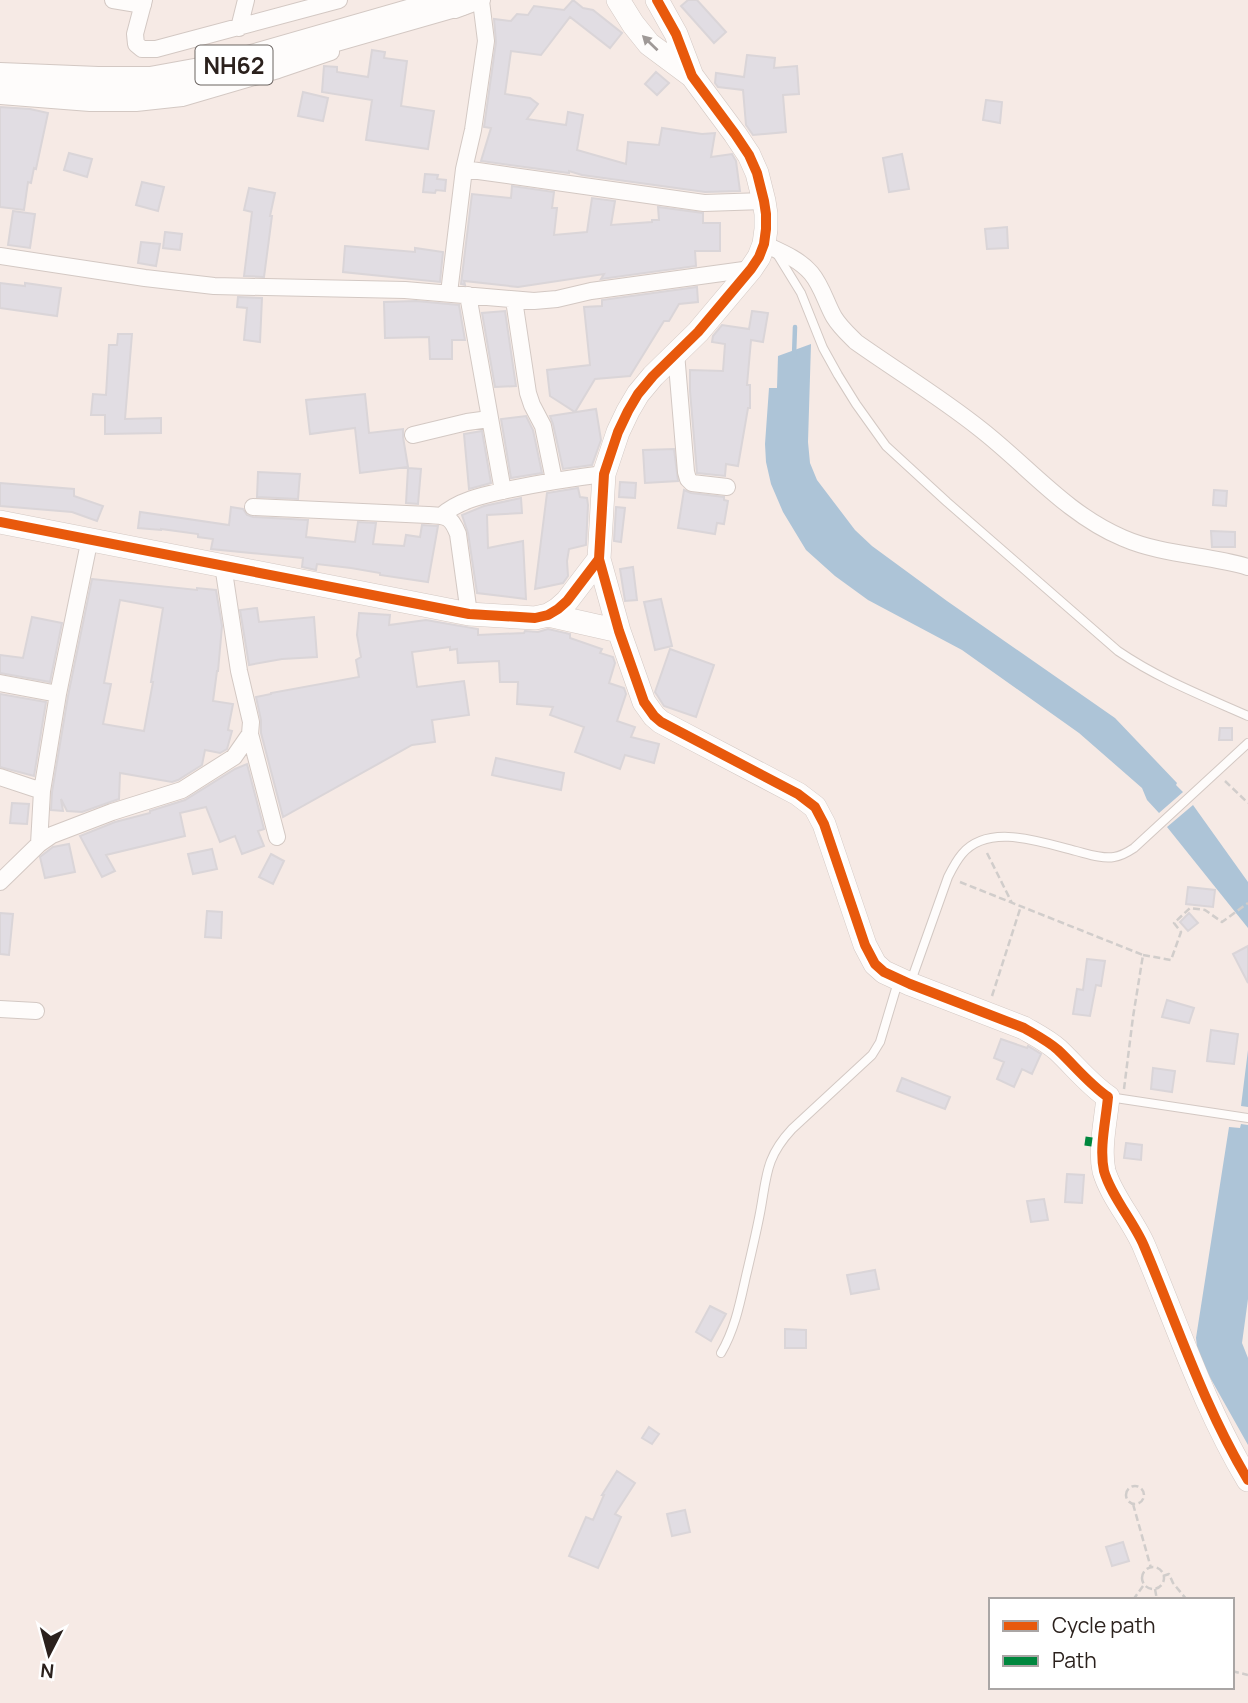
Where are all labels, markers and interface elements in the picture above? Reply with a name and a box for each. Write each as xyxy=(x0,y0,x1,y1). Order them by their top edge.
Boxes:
one-way arrow xyxy=(642,35,659,51)
road number: NH62 xyxy=(196,46,272,85)
legend xyxy=(989,1598,1234,1689)
text: Cycle path xyxy=(1052,1611,1155,1639)
north arrow xyxy=(14,1619,84,1689)
text: Path xyxy=(1052,1646,1097,1674)
text: N xyxy=(39,1657,55,1685)

